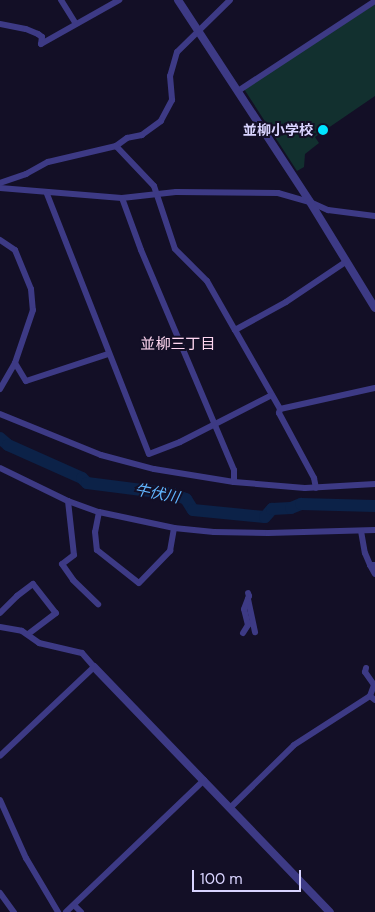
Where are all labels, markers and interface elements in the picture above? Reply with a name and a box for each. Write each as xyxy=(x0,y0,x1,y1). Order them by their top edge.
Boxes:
place label: 並柳小学校 xyxy=(243,122,313,138)
marker: 並柳小学校 xyxy=(317,124,329,136)
district label: 並柳三丁目 xyxy=(141,336,215,354)
water label: 牛伏川 xyxy=(133,481,181,507)
scale bar xyxy=(195,860,304,892)
text: 100 m xyxy=(200,869,243,889)

